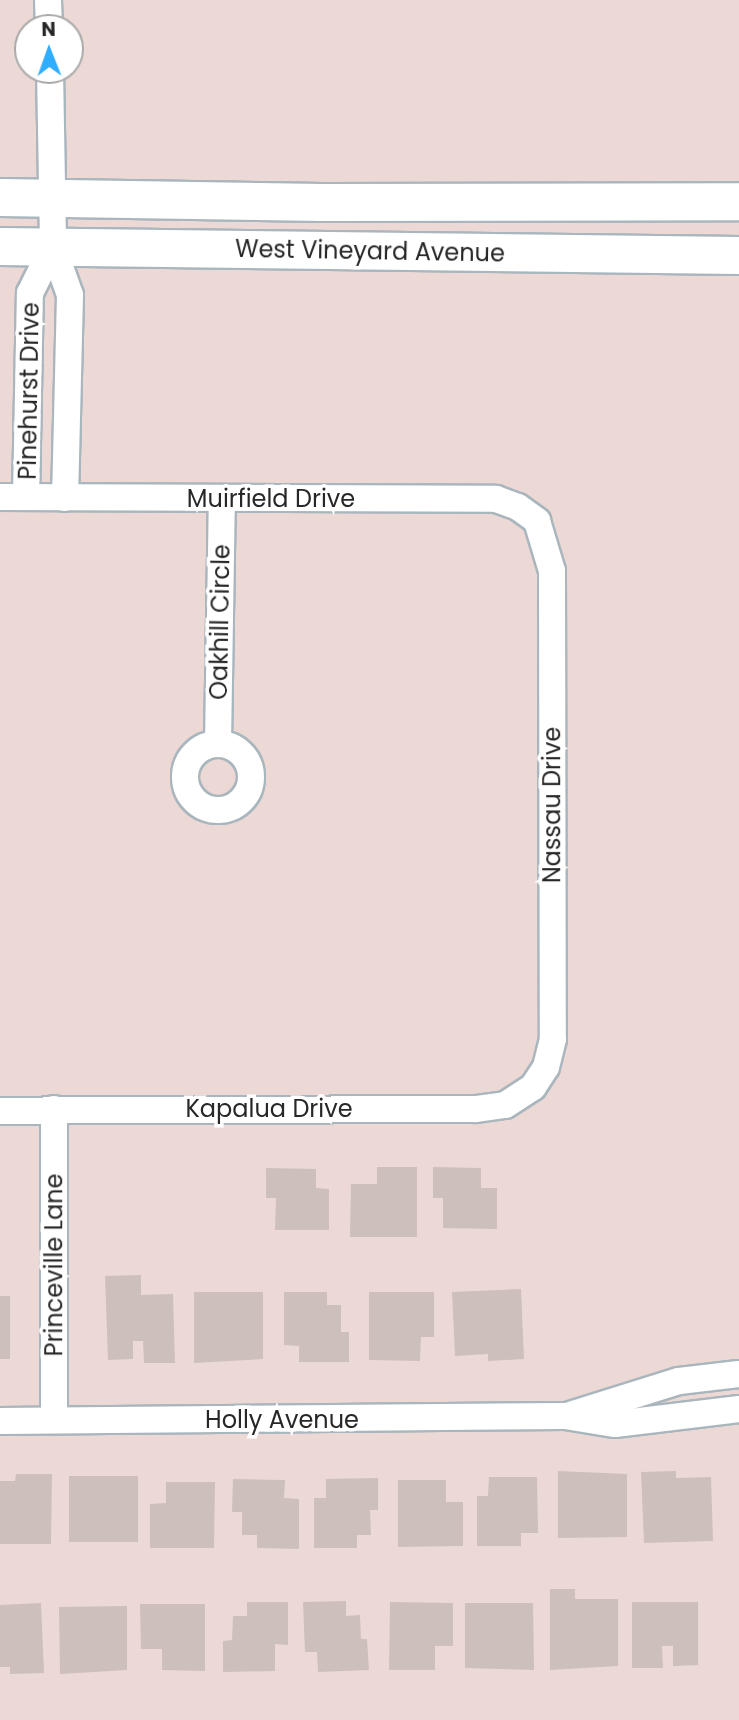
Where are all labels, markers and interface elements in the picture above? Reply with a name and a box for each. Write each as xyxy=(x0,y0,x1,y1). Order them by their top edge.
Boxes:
north arrow xyxy=(14,14,84,84)
text: N xyxy=(41,16,56,43)
street label: West Vineyard Avenue xyxy=(235,234,505,268)
street label: Pinehurst Drive xyxy=(13,302,45,480)
street label: Muirfield Drive xyxy=(187,485,355,513)
street label: Oakhill Circle xyxy=(204,544,236,700)
street label: Nassau Drive xyxy=(538,727,566,883)
street label: Kapalua Drive xyxy=(185,1095,353,1123)
street label: Princeville Lane xyxy=(40,1174,68,1356)
street label: Holly Avenue xyxy=(205,1406,359,1434)

